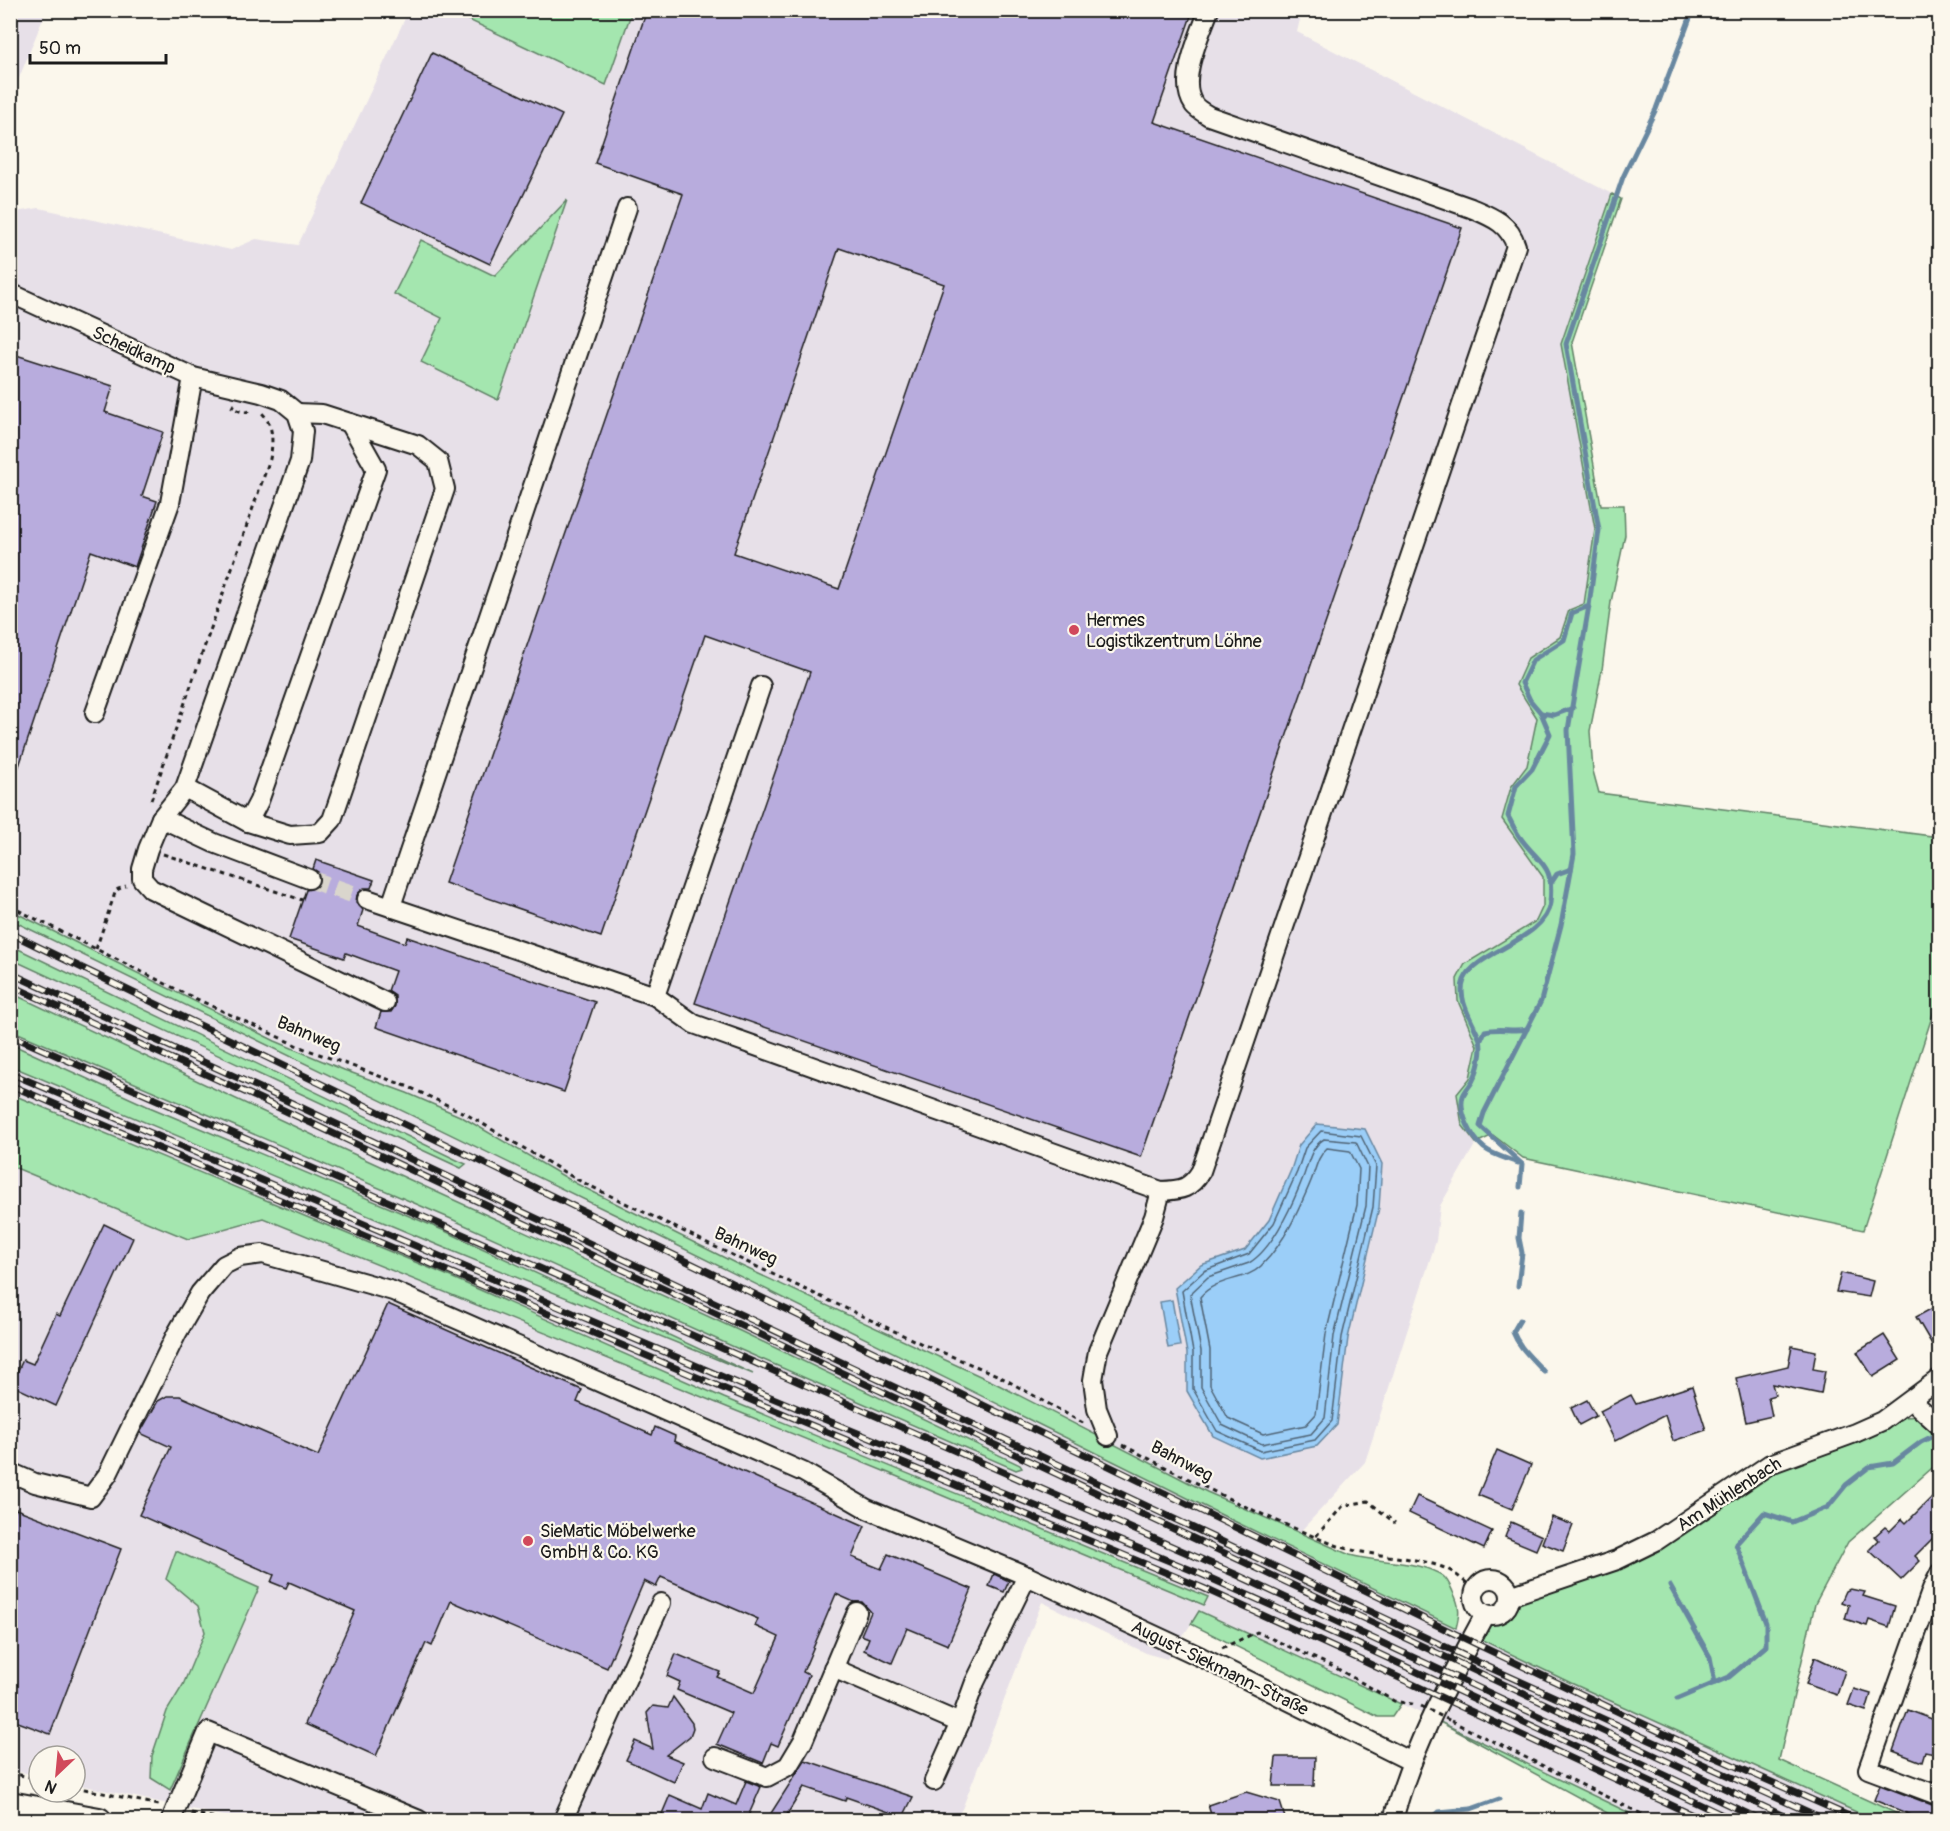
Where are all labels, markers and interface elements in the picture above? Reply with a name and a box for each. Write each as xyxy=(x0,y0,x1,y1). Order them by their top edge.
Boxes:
scale bar xyxy=(30,27,166,65)
text: 50 m xyxy=(39,37,81,60)
street label: Scheidkamp xyxy=(88,321,179,380)
place label: Hermes Logistikzentrum Löhne xyxy=(1086,609,1262,653)
marker: Hermes Logistikzentrum Löhne xyxy=(1067,623,1081,637)
street label: Bahnweg xyxy=(273,1011,344,1058)
street label: Bahnweg xyxy=(710,1222,781,1271)
street label: Bahnweg xyxy=(1147,1435,1217,1487)
street label: Am Mühlenbach xyxy=(1673,1452,1786,1537)
place label: SieMatic Möbelwerke GmbH & Co. KG xyxy=(540,1520,696,1564)
marker: SieMatic Möbelwerke GmbH & Co. KG xyxy=(521,1534,535,1548)
street label: August-Siekmann-Straße xyxy=(1127,1616,1312,1721)
north arrow xyxy=(27,1744,87,1804)
text: N xyxy=(41,1775,60,1798)

